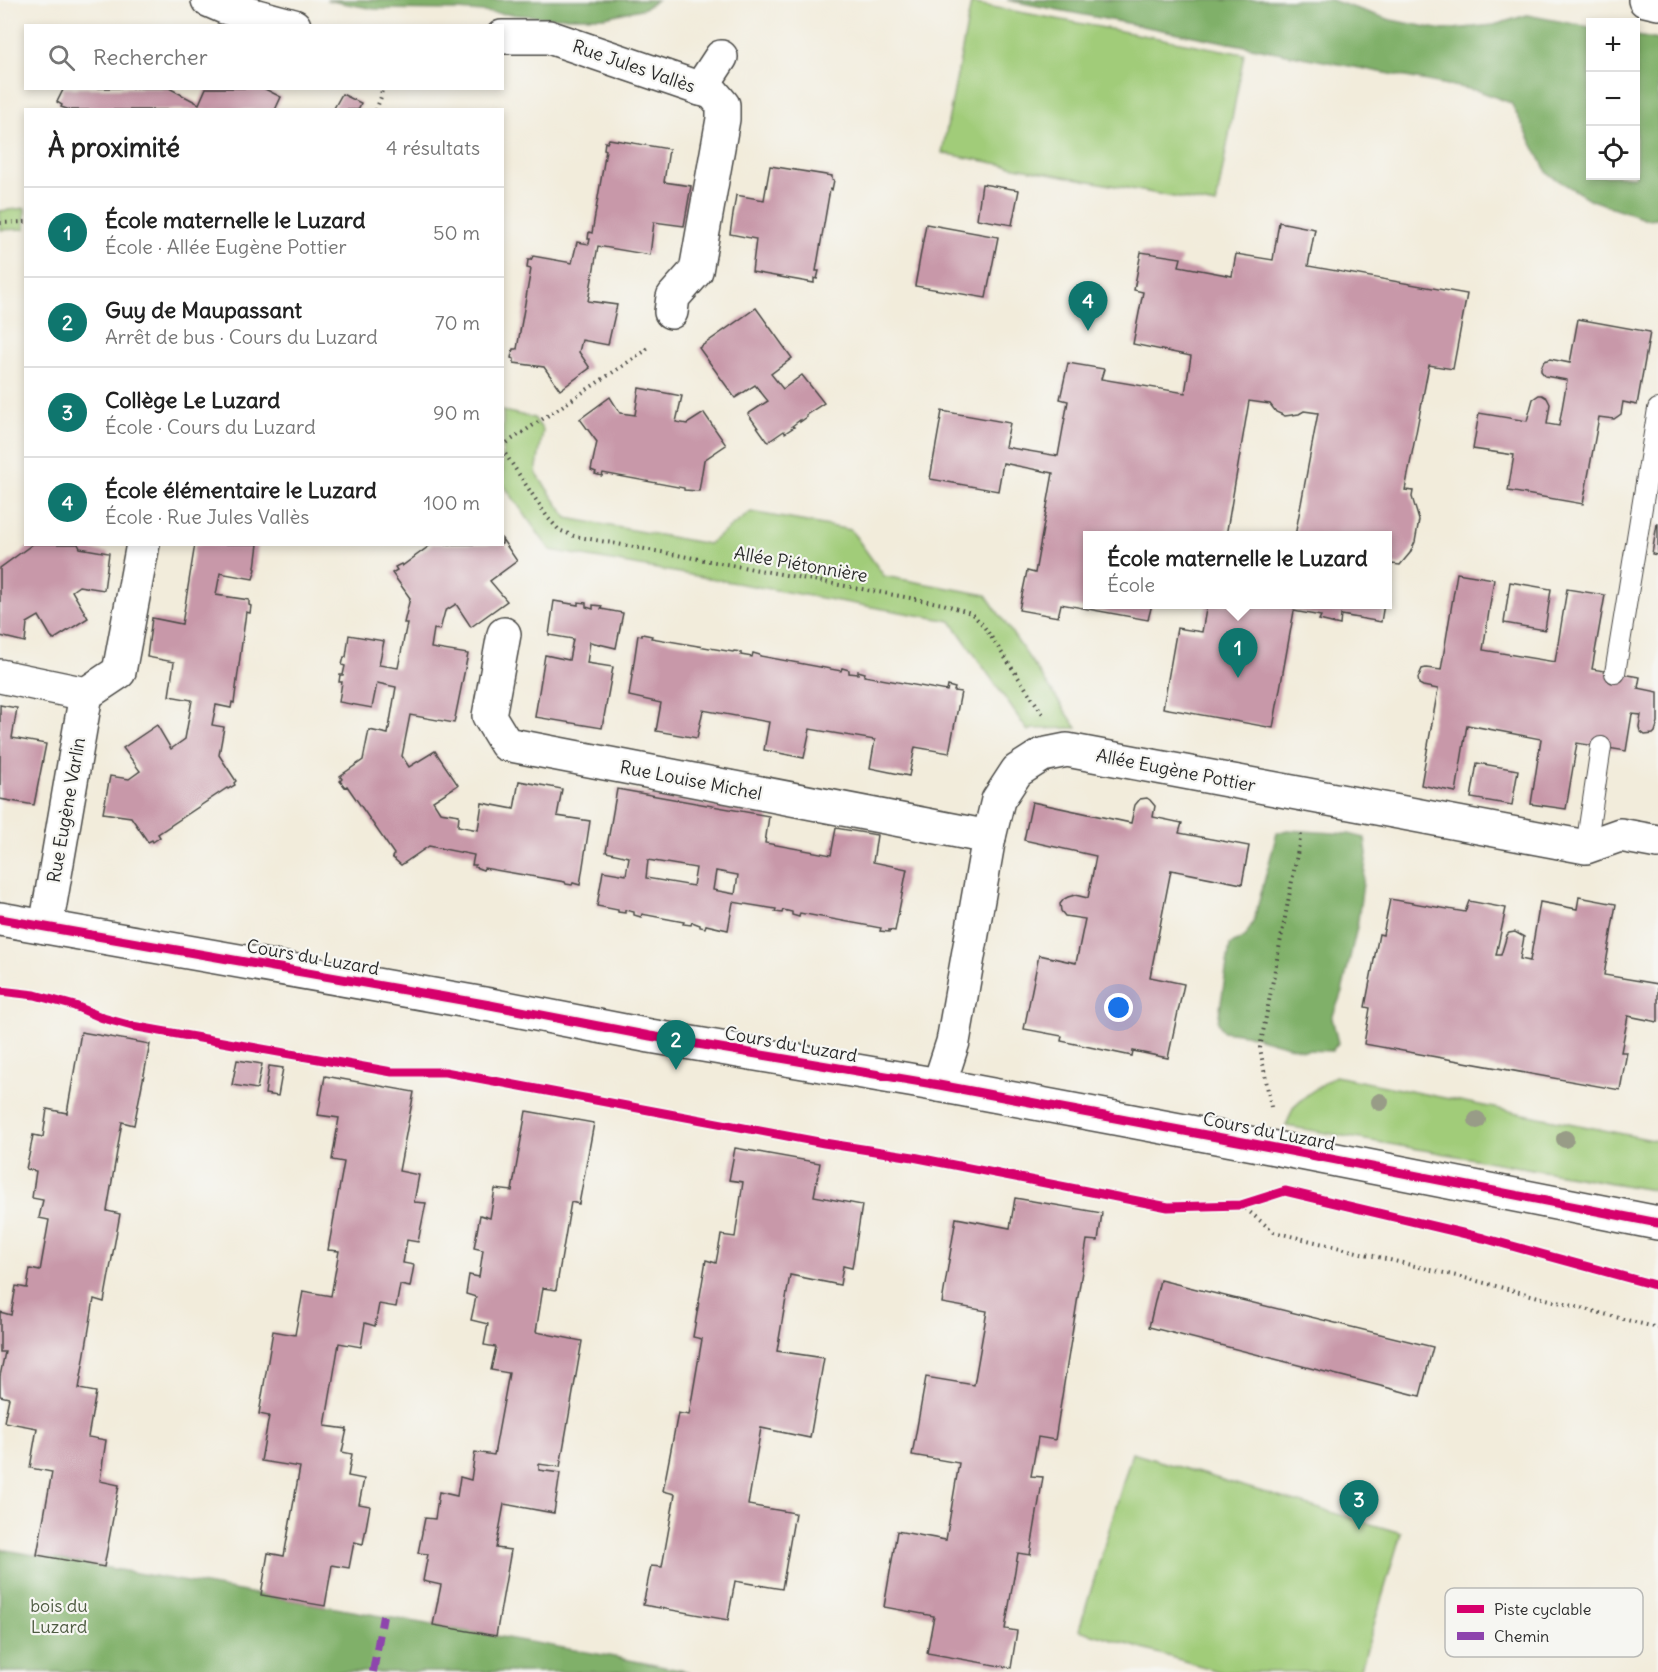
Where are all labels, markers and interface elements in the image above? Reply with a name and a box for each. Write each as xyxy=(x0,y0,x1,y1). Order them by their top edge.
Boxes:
map controls xyxy=(1586,18,1640,180)
button: + xyxy=(1586,18,1640,72)
search box xyxy=(24,24,504,90)
street label: Rue Jules Vallès xyxy=(570,34,698,98)
icon: search xyxy=(45,41,78,74)
text: Rechercher xyxy=(93,43,208,71)
button: − xyxy=(1586,72,1640,126)
button: locate xyxy=(1586,126,1640,180)
text: À proximité xyxy=(48,131,180,164)
text: 4 résultats xyxy=(386,135,480,160)
text: École maternelle le Luzard xyxy=(105,206,366,234)
text: 1 xyxy=(64,220,71,245)
text: 50 m xyxy=(433,220,480,245)
text: École · Allée Eugène Pottier xyxy=(105,234,347,259)
pin: 4 xyxy=(1068,282,1108,331)
text: Guy de Maupassant xyxy=(105,296,302,324)
text: 2 xyxy=(62,310,73,335)
text: 70 m xyxy=(435,310,480,335)
text: Arrêt de bus · Cours du Luzard xyxy=(105,324,378,349)
text: Collège Le Luzard xyxy=(105,386,280,414)
text: 3 xyxy=(62,400,73,425)
text: 90 m xyxy=(433,400,480,425)
text: École · Cours du Luzard xyxy=(105,414,316,439)
text: École élémentaire le Luzard xyxy=(105,476,377,504)
text: 4 xyxy=(62,490,73,515)
text: 100 m xyxy=(423,490,480,515)
text: École · Rue Jules Vallès xyxy=(105,504,309,529)
popup xyxy=(1083,531,1392,609)
street label: Allée Piétonnière xyxy=(732,541,870,587)
text: École maternelle le Luzard xyxy=(1107,544,1368,572)
text: École xyxy=(1107,572,1155,597)
pin: 1 xyxy=(1218,628,1258,678)
street label: Rue Eugène Varlin xyxy=(42,736,90,884)
street label: Allée Eugène Pottier xyxy=(1094,743,1258,797)
street label: Rue Louise Michel xyxy=(618,755,764,805)
street label: Cours du Luzard xyxy=(245,934,381,980)
your location xyxy=(1104,993,1133,1022)
pin: 2 xyxy=(656,1020,696,1070)
street label: Cours du Luzard xyxy=(723,1021,859,1067)
street label: Cours du Luzard xyxy=(1201,1107,1337,1155)
pin: 3 xyxy=(1340,1480,1378,1530)
legend xyxy=(1445,1588,1643,1657)
park label: bois du Luzard xyxy=(30,1594,88,1638)
text: Piste cyclable xyxy=(1494,1599,1591,1619)
text: Chemin xyxy=(1494,1626,1549,1646)

